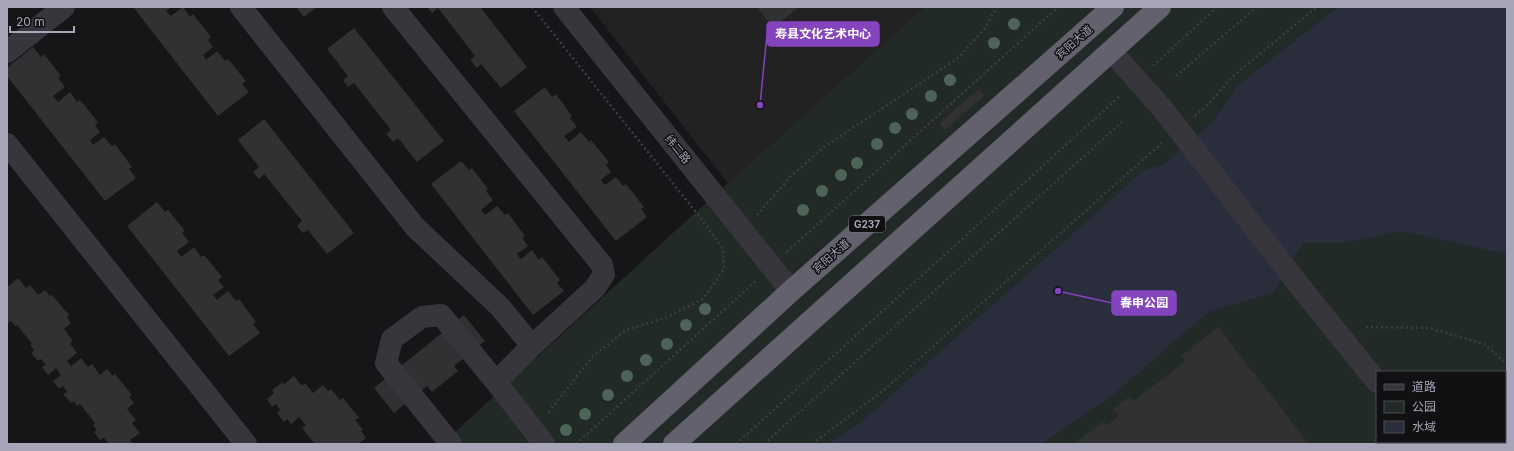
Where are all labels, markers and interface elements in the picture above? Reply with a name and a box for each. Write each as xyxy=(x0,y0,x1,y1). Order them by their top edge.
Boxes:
scale bar xyxy=(10,8,74,34)
text: 20 m xyxy=(16,14,45,29)
callout: 寿县文化艺术中心 xyxy=(767,22,879,46)
street label: 宾阳大道 xyxy=(1053,22,1095,62)
text: 寿县文化艺术中心 xyxy=(775,26,871,41)
street label: 纬二路 xyxy=(662,132,694,166)
road number: G237 xyxy=(849,216,885,232)
street label: 宾阳大道 xyxy=(810,236,852,276)
callout: 春申公园 xyxy=(1112,291,1176,315)
text: 春申公园 xyxy=(1120,295,1168,310)
legend xyxy=(1376,371,1506,443)
text: 道路 xyxy=(1412,379,1436,394)
text: 公园 xyxy=(1412,399,1436,414)
text: 水域 xyxy=(1412,419,1436,434)

